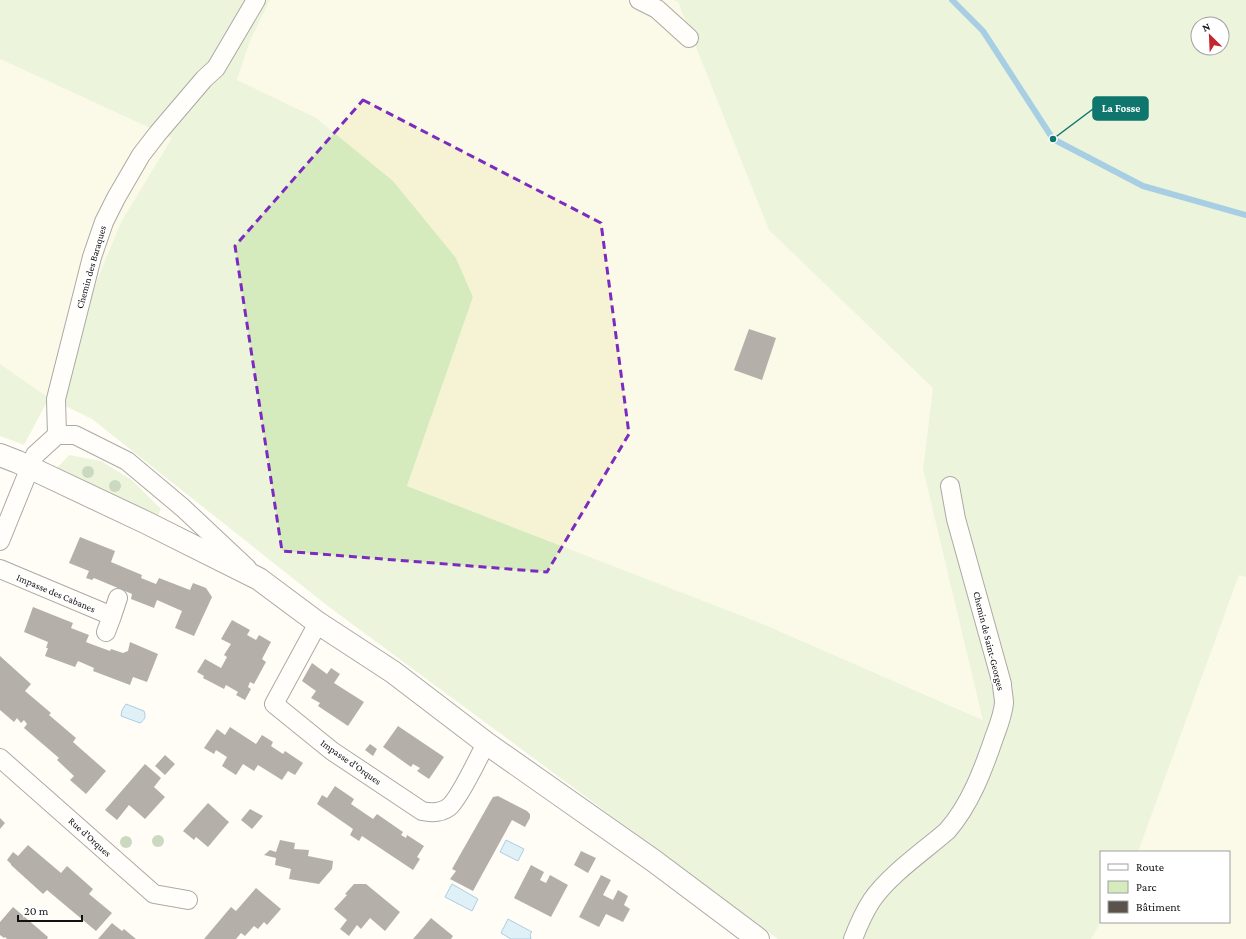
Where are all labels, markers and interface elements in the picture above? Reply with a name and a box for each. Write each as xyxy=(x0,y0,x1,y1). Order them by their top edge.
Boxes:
north arrow xyxy=(1190,16,1230,56)
text: N xyxy=(1200,20,1212,34)
callout: La Fosse xyxy=(1093,97,1148,120)
text: La Fosse xyxy=(1102,102,1140,114)
street label: Chemin des Baraques xyxy=(74,224,108,310)
street label: Impasse des Cabanes xyxy=(15,571,97,615)
street label: Chemin de Saint-Georges xyxy=(971,590,1007,692)
street label: Impasse d'Orques xyxy=(319,737,383,787)
street label: Rue d'Orques xyxy=(67,815,114,859)
legend xyxy=(1100,851,1230,923)
text: Route xyxy=(1136,860,1164,874)
text: Parc xyxy=(1136,880,1156,894)
scale bar xyxy=(18,897,82,923)
text: Bâtiment xyxy=(1136,900,1182,914)
text: 20 m xyxy=(24,904,49,918)

